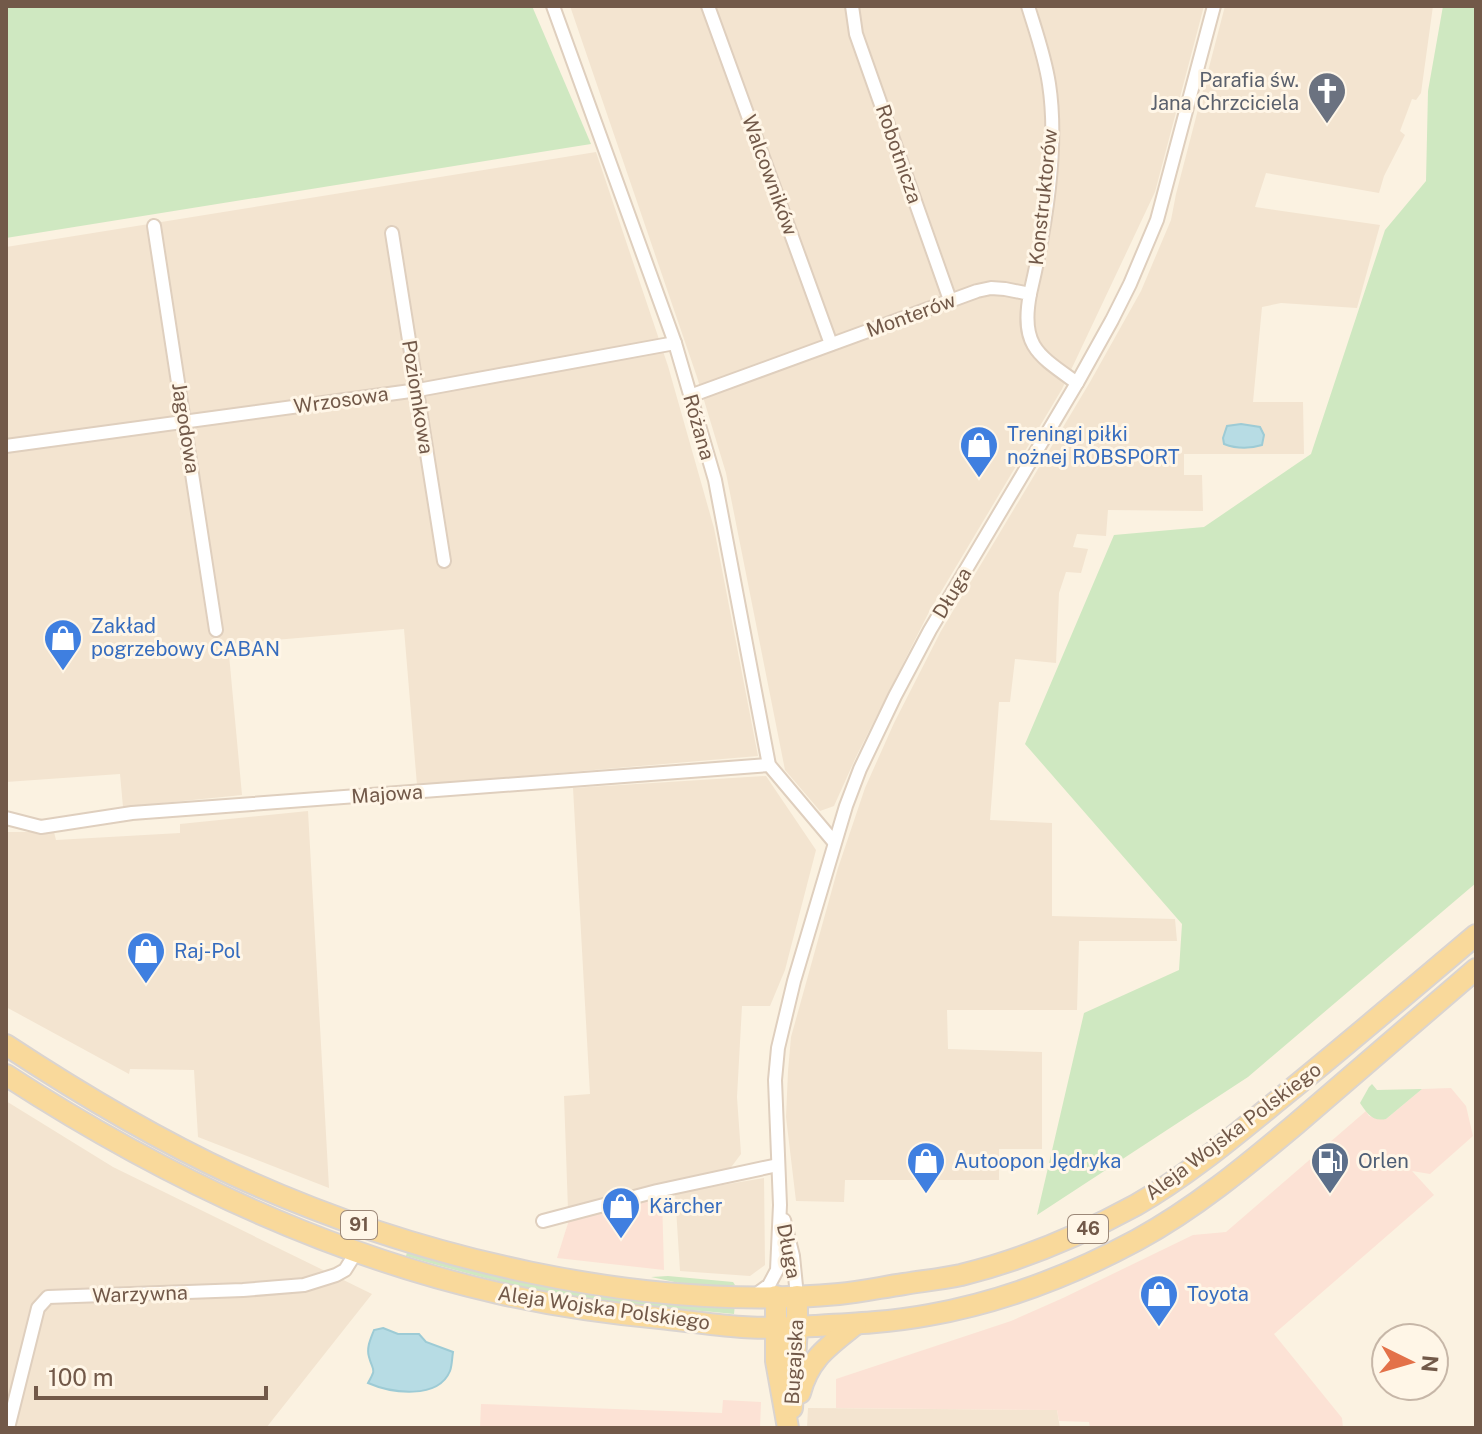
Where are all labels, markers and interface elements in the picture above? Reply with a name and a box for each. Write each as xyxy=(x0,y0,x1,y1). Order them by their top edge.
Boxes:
place label: Parafia św. Jana Chrzciciela xyxy=(1150,68,1299,115)
church icon: Parafia św. Jana Chrzciciela xyxy=(1306,70,1348,125)
street label: Robotnicza xyxy=(871,101,927,207)
street label: Walcowników xyxy=(737,111,803,239)
street label: Konstruktorów xyxy=(1024,127,1062,267)
street label: Monterów xyxy=(863,288,959,342)
street label: Poziomkowa xyxy=(397,338,439,456)
street label: Jagodowa xyxy=(167,381,205,475)
street label: Wrzosowa xyxy=(292,381,390,419)
street label: Różana xyxy=(678,391,720,463)
place label: Treningi piłki nożnej ROBSPORT xyxy=(1007,422,1180,469)
shop icon: Treningi piłki nożnej ROBSPORT xyxy=(958,424,1000,479)
street label: Długa xyxy=(927,563,977,623)
place label: Zakład pogrzebowy CABAN xyxy=(91,614,280,661)
shop icon: Zakład pogrzebowy CABAN xyxy=(42,617,84,672)
street label: Majowa xyxy=(350,780,424,808)
shop icon: Raj-Pol xyxy=(125,930,167,985)
place label: Raj-Pol xyxy=(174,939,241,963)
street label: Aleja Wojska Polskiego xyxy=(1140,1057,1326,1205)
shop icon: Autoopon Jędryka xyxy=(905,1140,947,1195)
fuel station icon: Orlen xyxy=(1309,1140,1351,1195)
place label: Autoopon Jędryka xyxy=(954,1149,1121,1173)
place label: Orlen xyxy=(1358,1149,1409,1173)
shop icon: Kärcher xyxy=(600,1185,642,1240)
place label: Kärcher xyxy=(649,1194,723,1218)
road number: 91 xyxy=(341,1211,377,1239)
road number: 46 xyxy=(1068,1215,1108,1243)
street label: Długa xyxy=(772,1222,806,1280)
shop icon: Toyota xyxy=(1138,1273,1180,1328)
street label: Warzywna xyxy=(92,1280,188,1308)
street label: Aleja Wojska Polskiego xyxy=(496,1281,712,1335)
place label: Toyota xyxy=(1187,1282,1249,1306)
street label: Bugajska xyxy=(780,1319,808,1405)
north arrow xyxy=(1370,1322,1450,1402)
scale bar xyxy=(36,1350,266,1400)
text: N xyxy=(1416,1354,1444,1373)
text: 100 m xyxy=(48,1363,114,1391)

